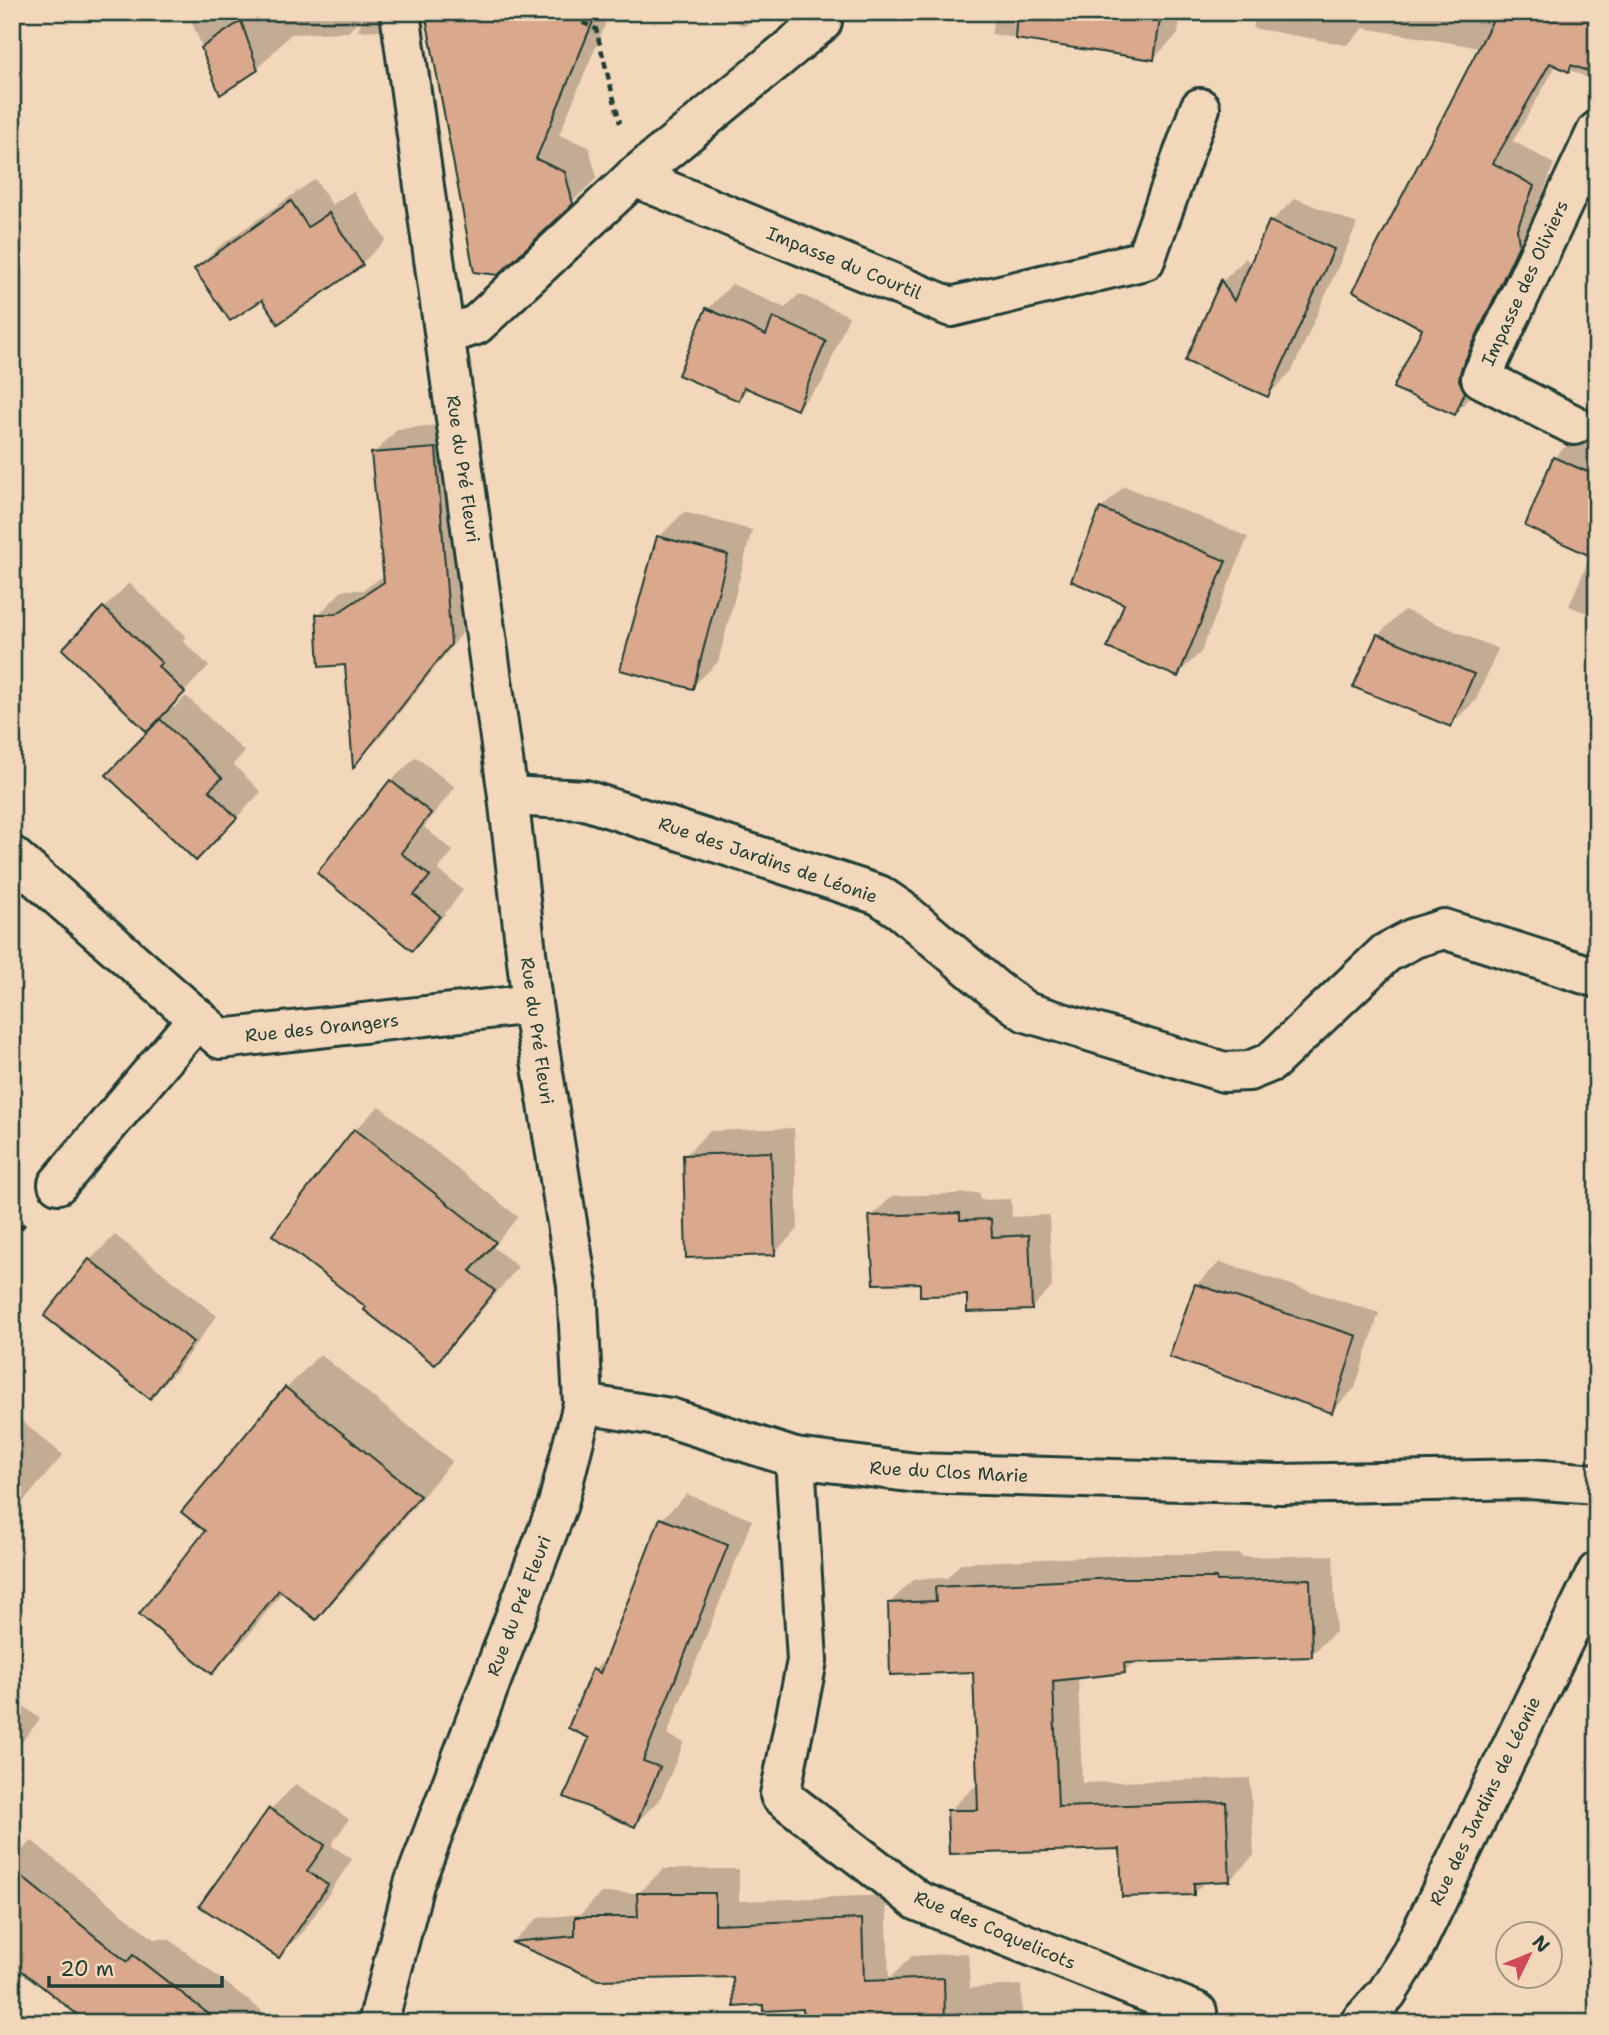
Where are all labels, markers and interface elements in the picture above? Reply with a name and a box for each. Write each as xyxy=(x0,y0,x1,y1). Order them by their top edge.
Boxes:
street label: Impasse des Oliviers xyxy=(1476,196,1574,370)
street label: Impasse du Courtil xyxy=(763,221,926,305)
street label: Rue du Pré Fleuri xyxy=(441,394,485,544)
street label: Rue des Jardins de Léonie xyxy=(655,811,881,909)
street label: Rue du Pré Fleuri xyxy=(515,956,559,1106)
street label: Rue des Orangers xyxy=(244,1008,400,1048)
street label: Rue du Clos Marie xyxy=(869,1456,1029,1488)
street label: Rue du Pré Fleuri xyxy=(481,1532,557,1680)
street label: Rue des Jardins de Léonie xyxy=(1424,1692,1546,1910)
street label: Rue des Coquelicots xyxy=(910,1885,1080,1975)
north arrow xyxy=(1494,1920,1564,1990)
text: N xyxy=(1527,1930,1555,1958)
scale bar xyxy=(49,1944,222,1988)
text: 20 m xyxy=(60,1955,114,1983)

